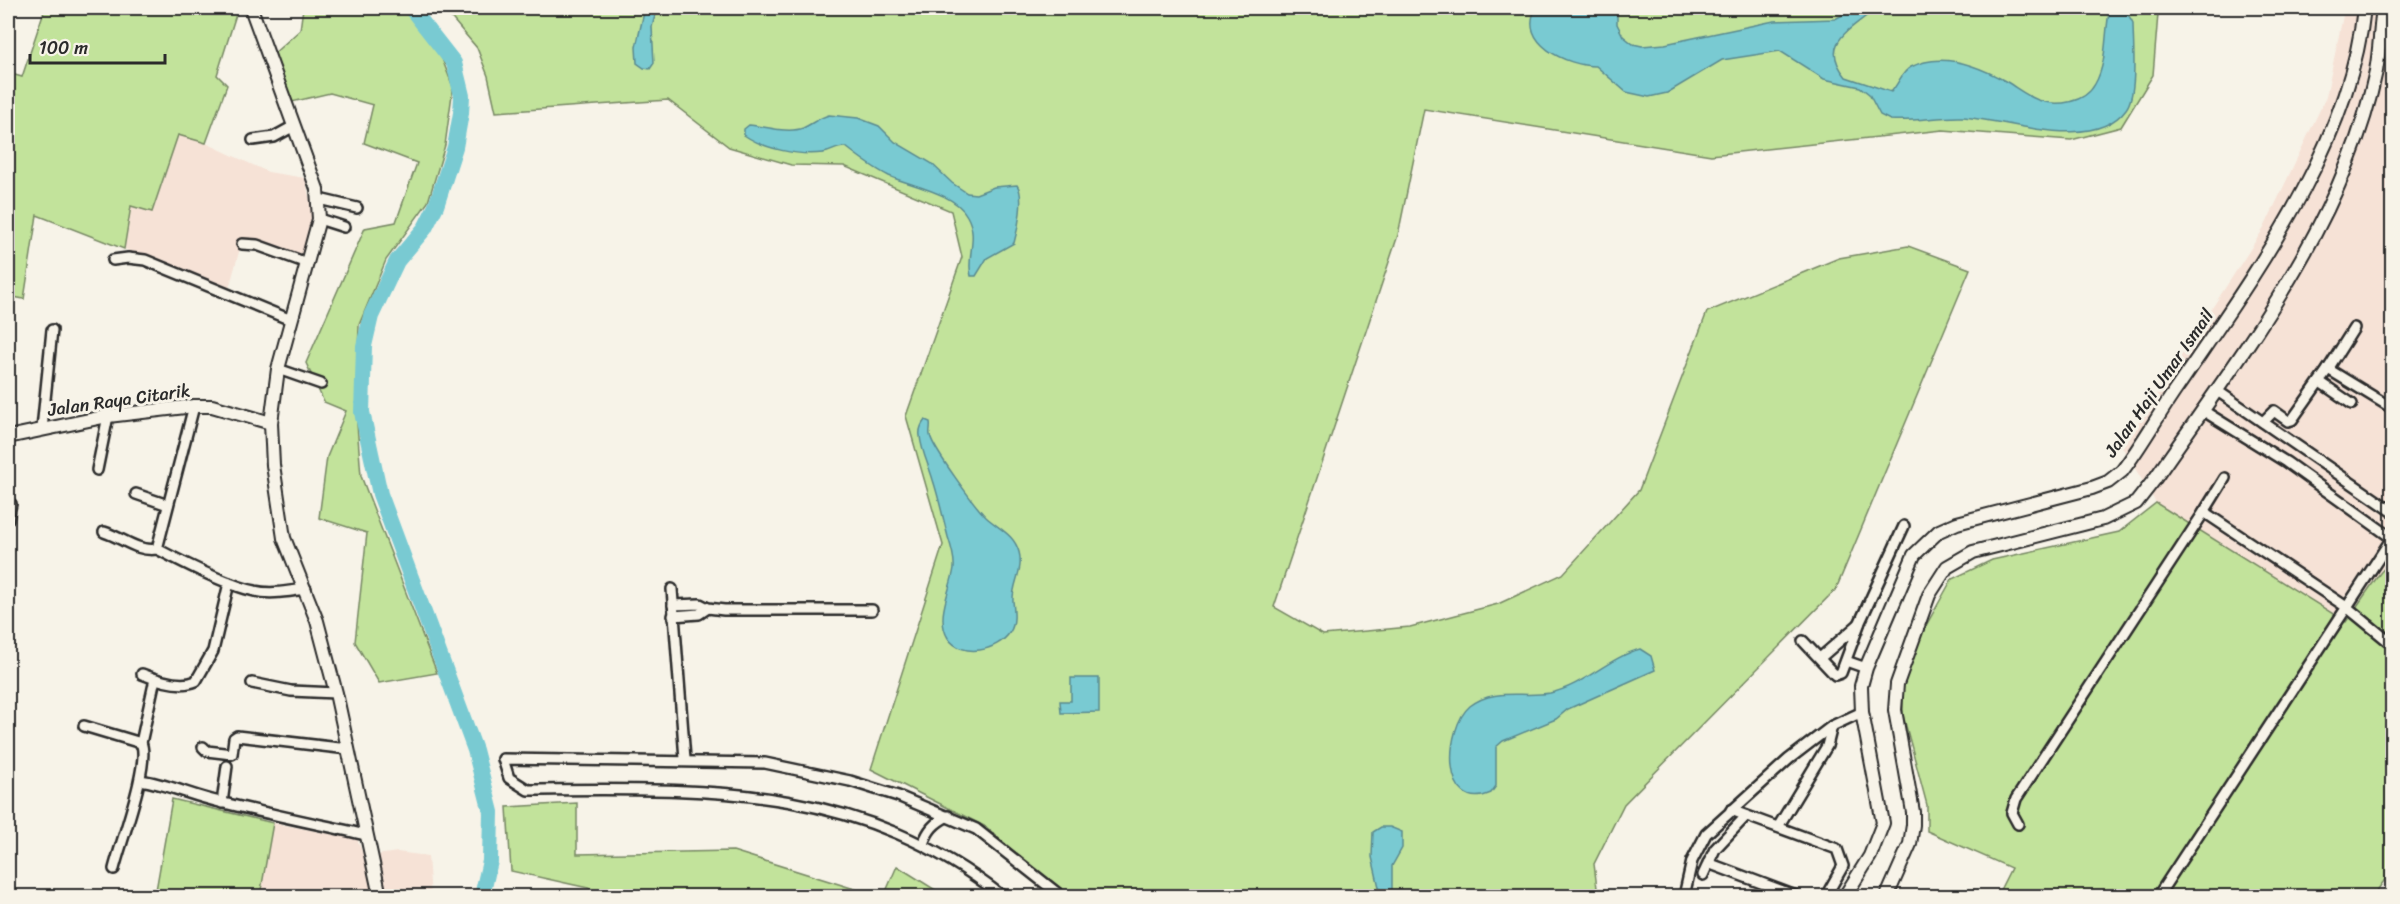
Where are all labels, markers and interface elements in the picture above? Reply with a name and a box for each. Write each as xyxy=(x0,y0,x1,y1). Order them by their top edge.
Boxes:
scale bar xyxy=(30,27,165,65)
text: 100 m xyxy=(39,32,88,64)
street label: Jalan Haji Umar Ismail xyxy=(2095,301,2223,465)
street label: Jalan Raya Citarik xyxy=(45,374,192,426)

